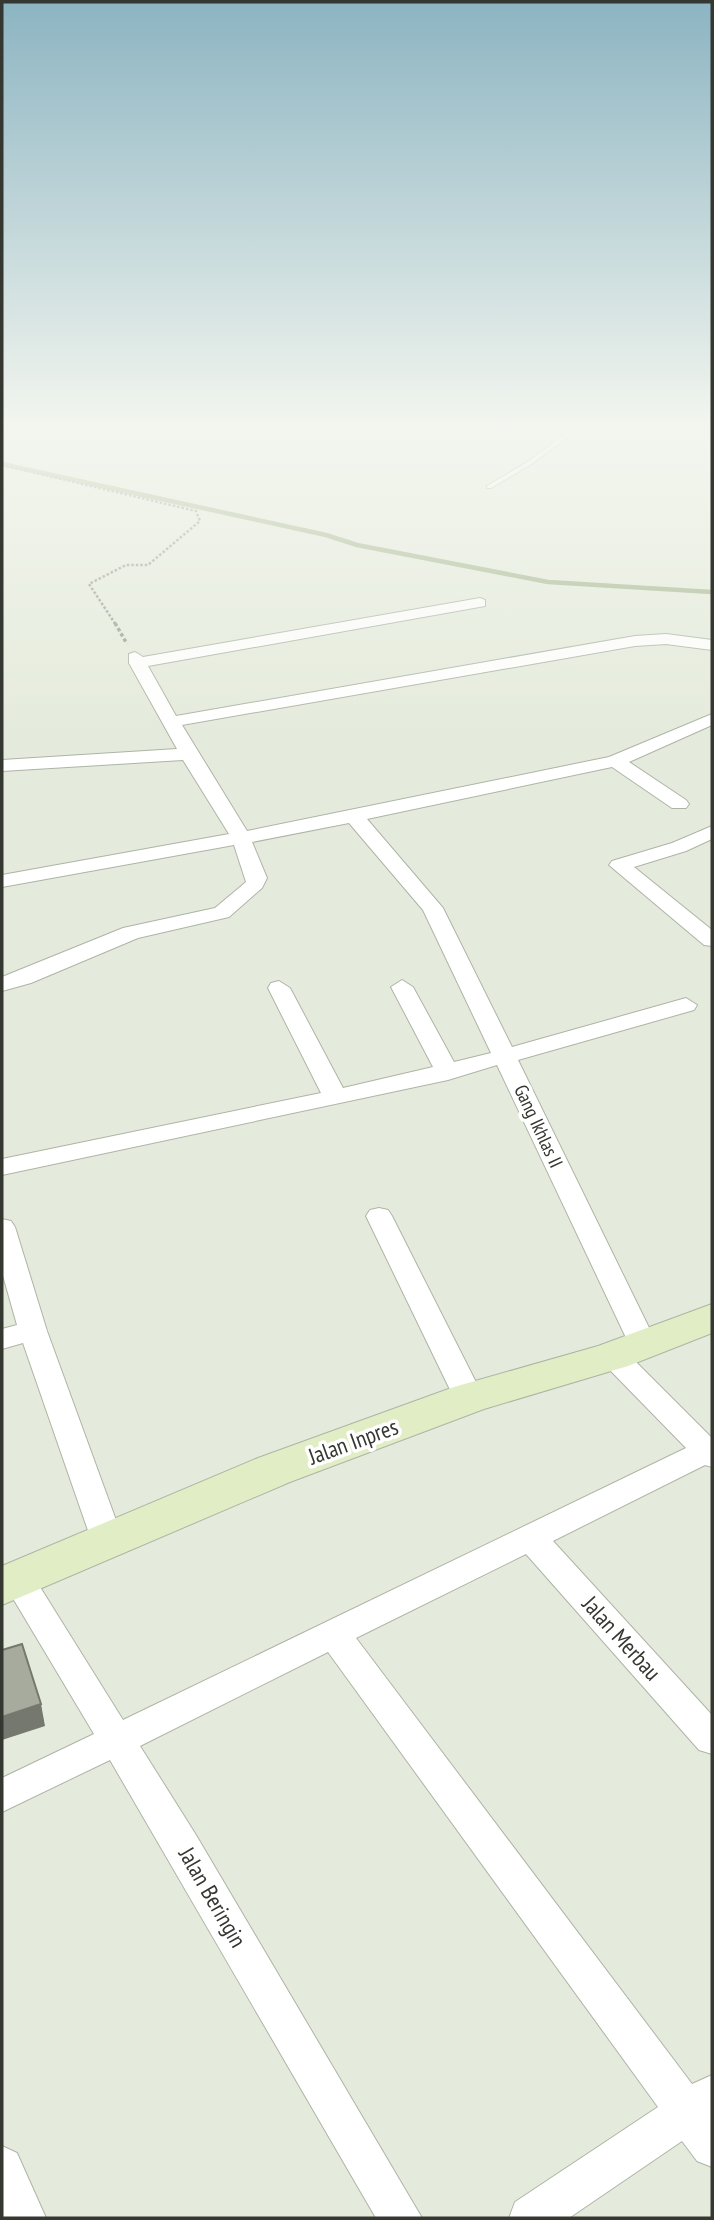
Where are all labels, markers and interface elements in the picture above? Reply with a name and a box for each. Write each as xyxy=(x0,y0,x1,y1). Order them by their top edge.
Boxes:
street label: Gang Ikhlas II xyxy=(509,1081,569,1171)
street label: Jalan Inpres xyxy=(303,1411,402,1471)
street label: Jalan Merbau xyxy=(576,1589,668,1686)
street label: Jalan Beringin xyxy=(172,1841,253,1952)

